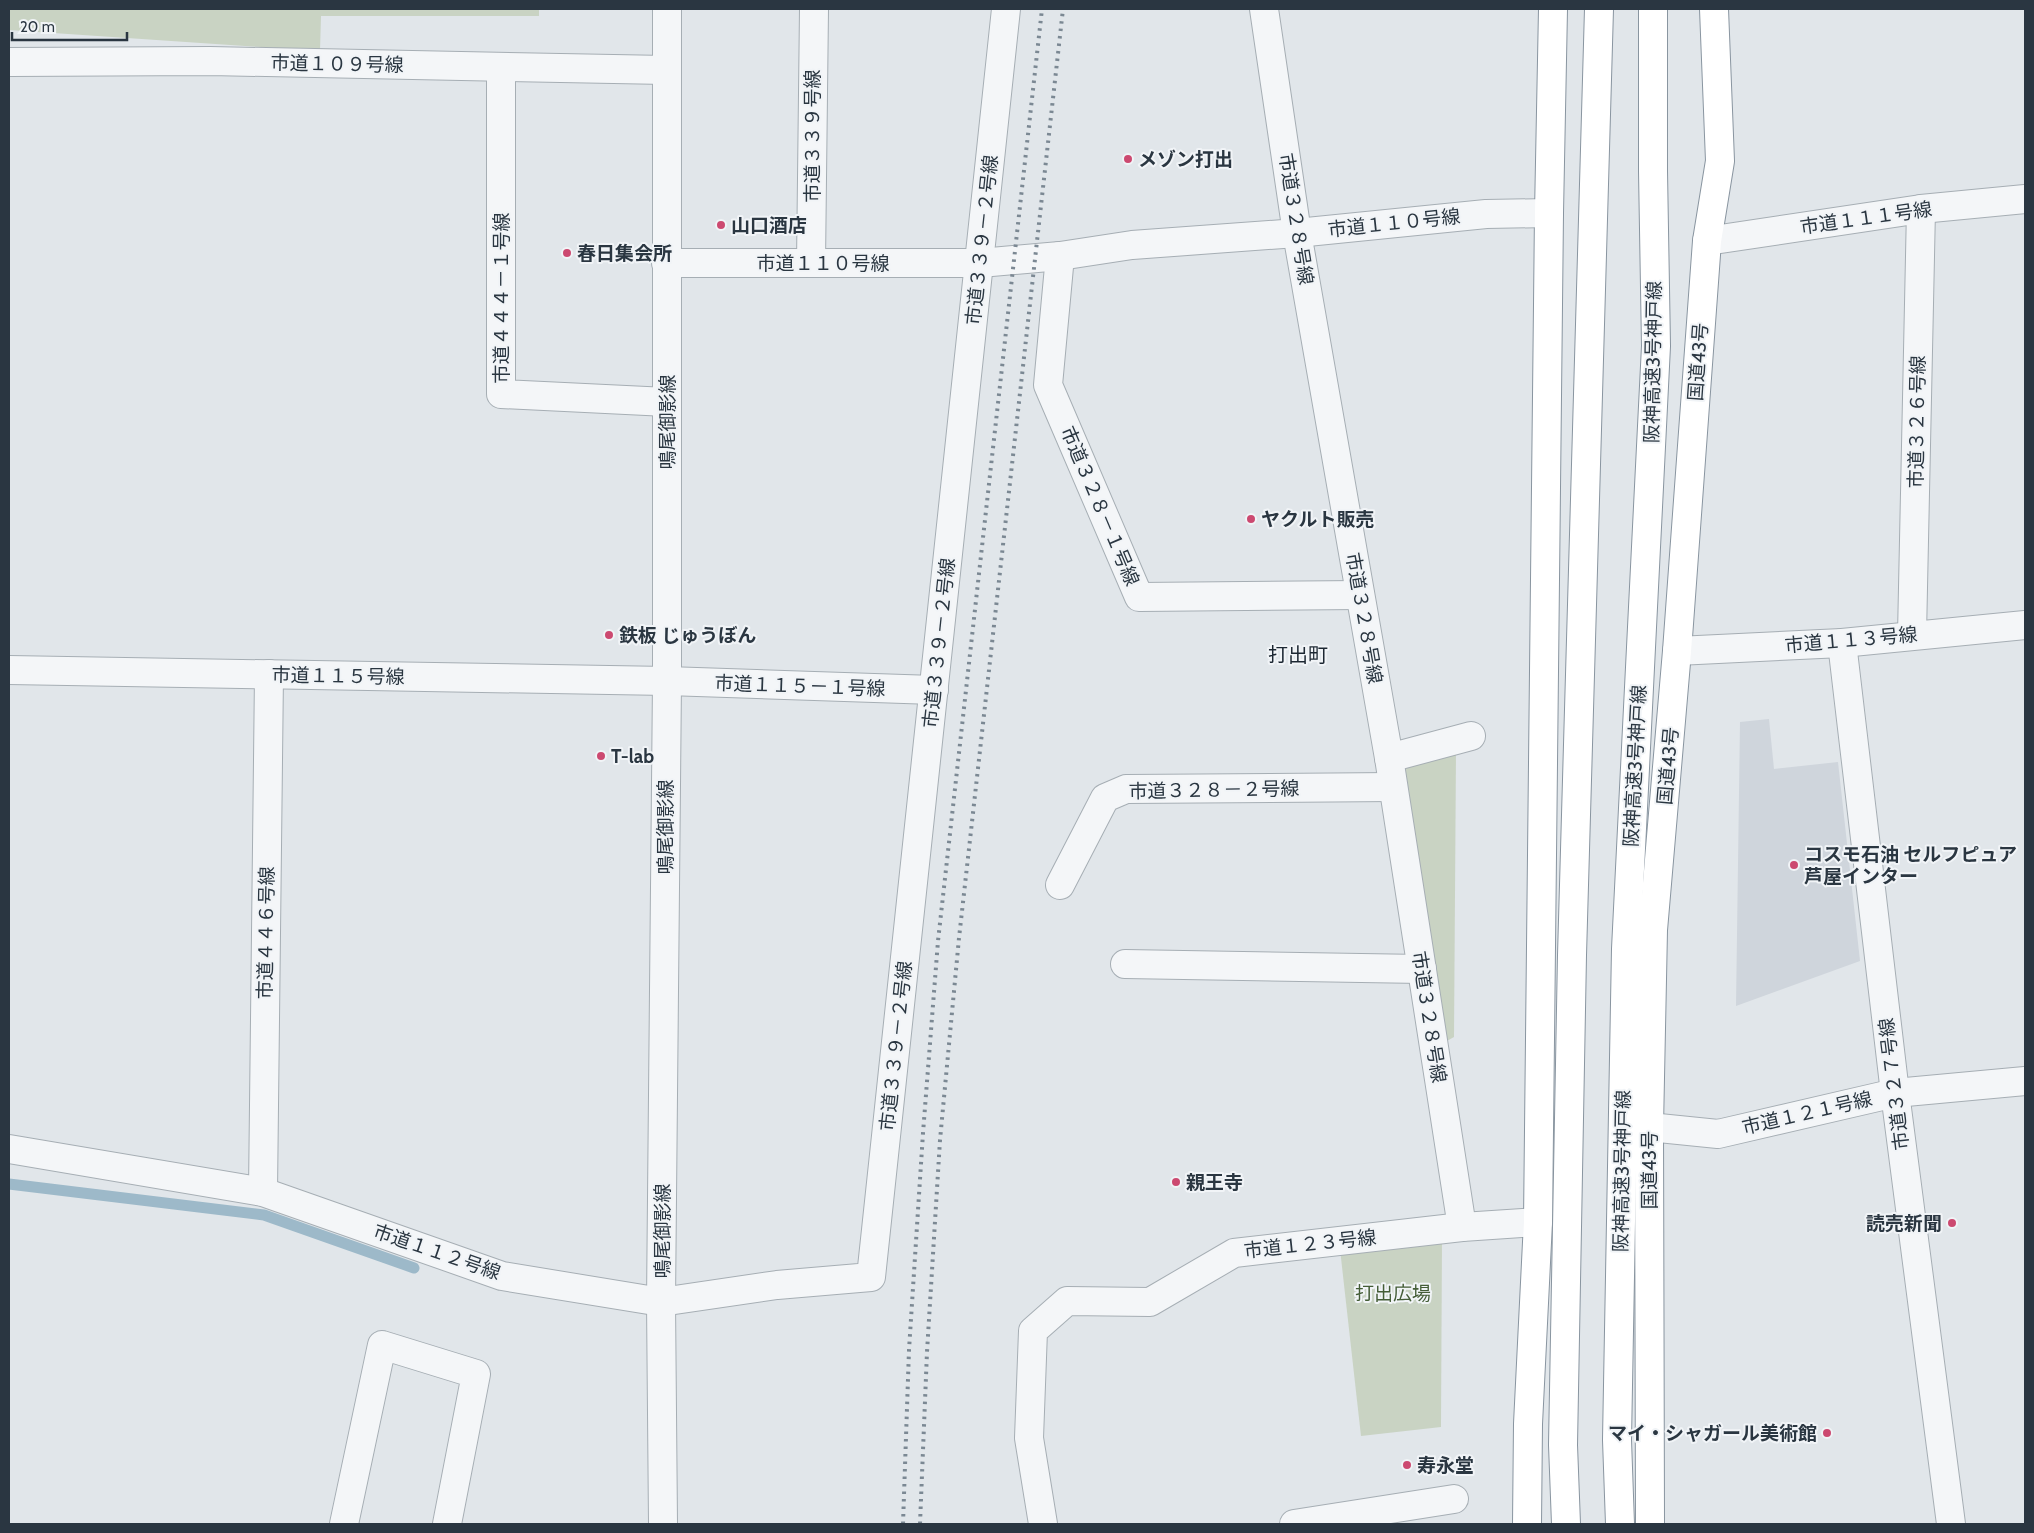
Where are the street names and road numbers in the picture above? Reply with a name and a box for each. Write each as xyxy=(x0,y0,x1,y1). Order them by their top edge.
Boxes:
street label: 市道１０９号線 xyxy=(270,51,404,77)
street label: 市道３３９号線 xyxy=(801,69,824,203)
street label: 市道３２８号線 xyxy=(1274,152,1318,286)
street label: 市道３３９－２号線 xyxy=(962,154,1002,326)
street label: 市道１１１号線 xyxy=(1799,197,1933,239)
street label: 市道１１０号線 xyxy=(1327,205,1461,241)
street label: 市道４４４－１号線 xyxy=(490,212,513,384)
street label: 市道１１０号線 xyxy=(756,252,890,275)
street label: 阪神高速3号神戸線 xyxy=(1640,281,1666,443)
street label: 国道43号 xyxy=(1684,322,1712,402)
street label: 市道３２６号線 xyxy=(1904,355,1930,489)
street label: 鳴尾御影線 xyxy=(656,374,679,470)
street label: 市道３２８－１号線 xyxy=(1056,423,1144,589)
street label: 市道３２８号線 xyxy=(1341,551,1387,685)
street label: 市道３３９－２号線 xyxy=(919,557,959,729)
street label: 市道１１３号線 xyxy=(1784,623,1918,657)
street label: 市道１１５号線 xyxy=(271,663,405,689)
street label: 市道１１５－１号線 xyxy=(714,672,886,700)
street label: 阪神高速3号神戸線 xyxy=(1619,684,1651,848)
street label: 国道43号 xyxy=(1653,726,1683,806)
street label: 市道３２８－２号線 xyxy=(1128,777,1300,803)
street label: 鳴尾御影線 xyxy=(654,779,677,875)
street label: 市道４４６号線 xyxy=(253,866,279,1000)
street label: 市道３２８号線 xyxy=(1407,950,1451,1084)
street label: 市道３３９－２号線 xyxy=(876,960,916,1132)
street label: 市道３２７号線 xyxy=(1874,1017,1914,1151)
street label: 市道１２１号線 xyxy=(1740,1087,1874,1139)
street label: 阪神高速3号神戸線 xyxy=(1609,1090,1635,1252)
street label: 国道43号 xyxy=(1638,1131,1661,1209)
street label: 鳴尾御影線 xyxy=(651,1183,674,1279)
street label: 市道１１２号線 xyxy=(370,1219,504,1285)
street label: 市道１２３号線 xyxy=(1243,1226,1377,1262)

